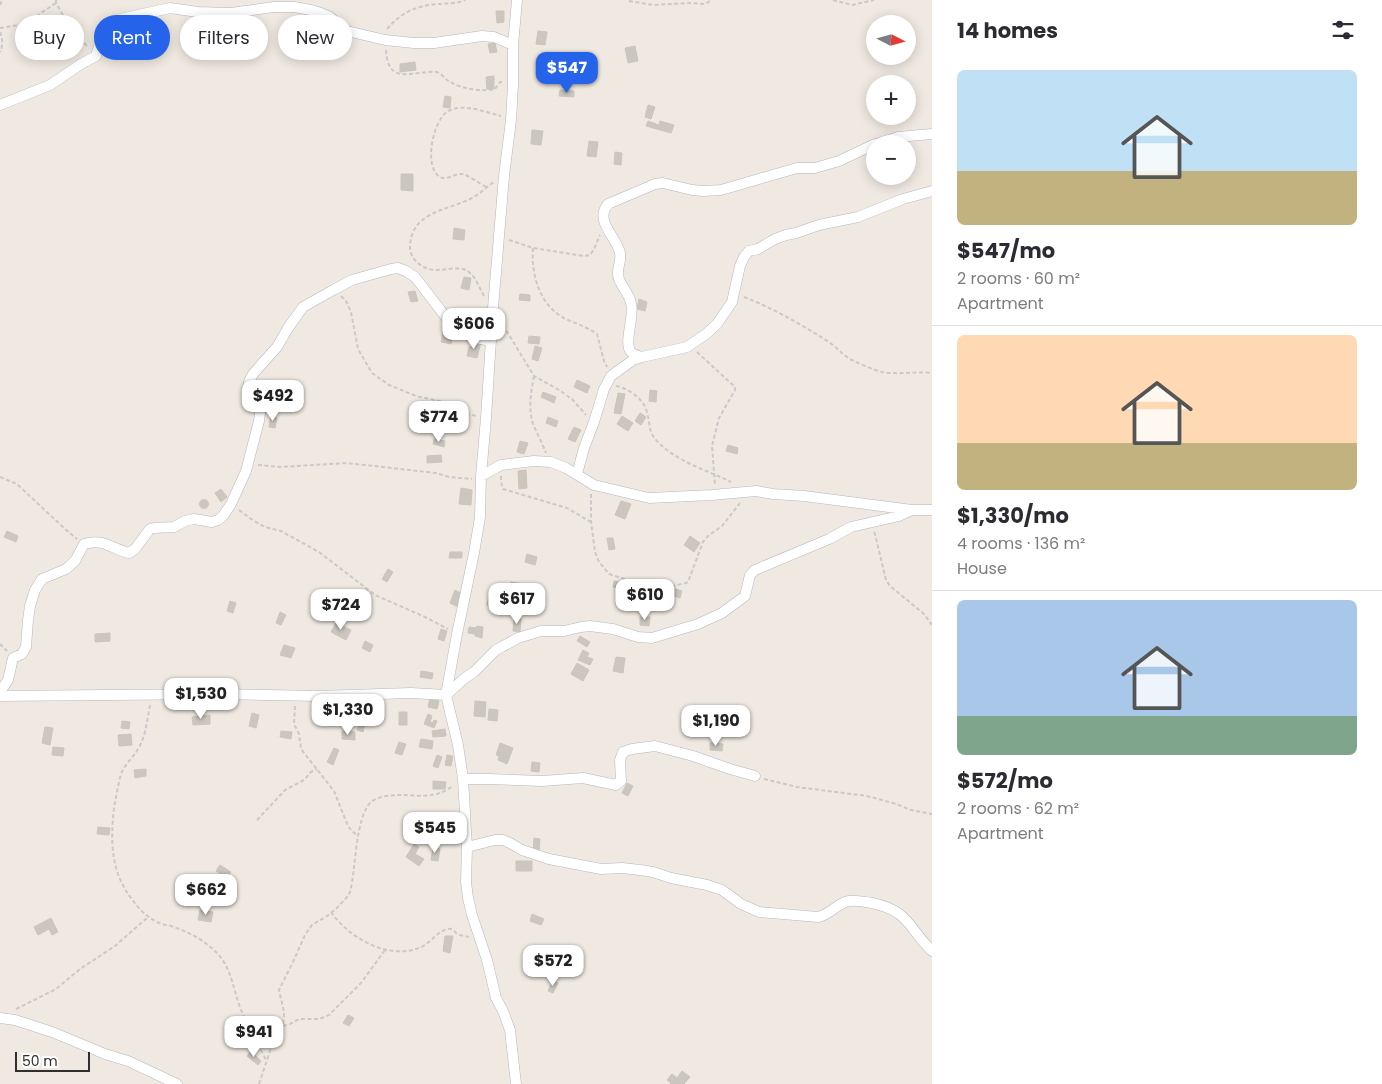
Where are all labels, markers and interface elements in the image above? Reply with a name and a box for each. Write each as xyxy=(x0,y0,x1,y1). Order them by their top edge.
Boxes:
chip: Buy xyxy=(15,15,84,60)
chip: Rent xyxy=(94,15,170,60)
chip: Filters xyxy=(180,15,268,60)
chip: New xyxy=(278,15,352,60)
north arrow xyxy=(866,15,916,65)
map controls xyxy=(866,15,916,185)
text: 14 homes xyxy=(957,16,1058,45)
icon: filters xyxy=(1329,16,1357,44)
pin: $547 xyxy=(537,52,597,94)
text: $547 xyxy=(547,56,587,79)
button: + xyxy=(866,75,916,125)
icon: home xyxy=(1112,102,1202,192)
button: − xyxy=(866,135,916,185)
text: $547/mo xyxy=(957,236,1055,265)
text: 2 rooms · 60 m² xyxy=(957,267,1080,290)
text: Apartment xyxy=(957,292,1044,315)
pin: $606 xyxy=(444,308,504,350)
text: $606 xyxy=(453,312,495,335)
icon: home xyxy=(1112,368,1202,458)
pin: $492 xyxy=(243,380,303,422)
text: $492 xyxy=(253,384,293,407)
pin: $774 xyxy=(409,400,469,443)
text: $774 xyxy=(420,405,458,428)
text: $1,330/mo xyxy=(957,501,1069,530)
text: 4 rooms · 136 m² xyxy=(957,532,1085,555)
text: House xyxy=(957,557,1007,580)
pin: $610 xyxy=(615,578,675,621)
pin: $617 xyxy=(487,582,547,625)
text: $610 xyxy=(626,583,664,606)
text: $617 xyxy=(499,587,535,610)
pin: $724 xyxy=(311,588,371,631)
text: $724 xyxy=(321,593,361,616)
icon: home xyxy=(1112,633,1202,723)
pin: $1,530 xyxy=(160,678,242,720)
text: $1,530 xyxy=(175,682,227,705)
pin: $1,330 xyxy=(307,694,389,736)
text: $1,330 xyxy=(323,698,373,721)
pin: $1,190 xyxy=(675,704,757,747)
text: $1,190 xyxy=(692,709,740,732)
text: $572/mo xyxy=(957,766,1053,795)
text: 2 rooms · 62 m² xyxy=(957,797,1079,820)
pin: $545 xyxy=(405,812,465,854)
text: $545 xyxy=(414,816,456,839)
text: Apartment xyxy=(957,822,1044,845)
pin: $662 xyxy=(176,874,236,916)
text: $662 xyxy=(186,878,226,901)
pin: $572 xyxy=(523,944,583,987)
text: $572 xyxy=(534,949,572,972)
pin: $941 xyxy=(224,1016,284,1058)
text: $941 xyxy=(235,1020,273,1043)
scale bar xyxy=(15,1049,90,1072)
text: 50 m xyxy=(22,1051,58,1071)

